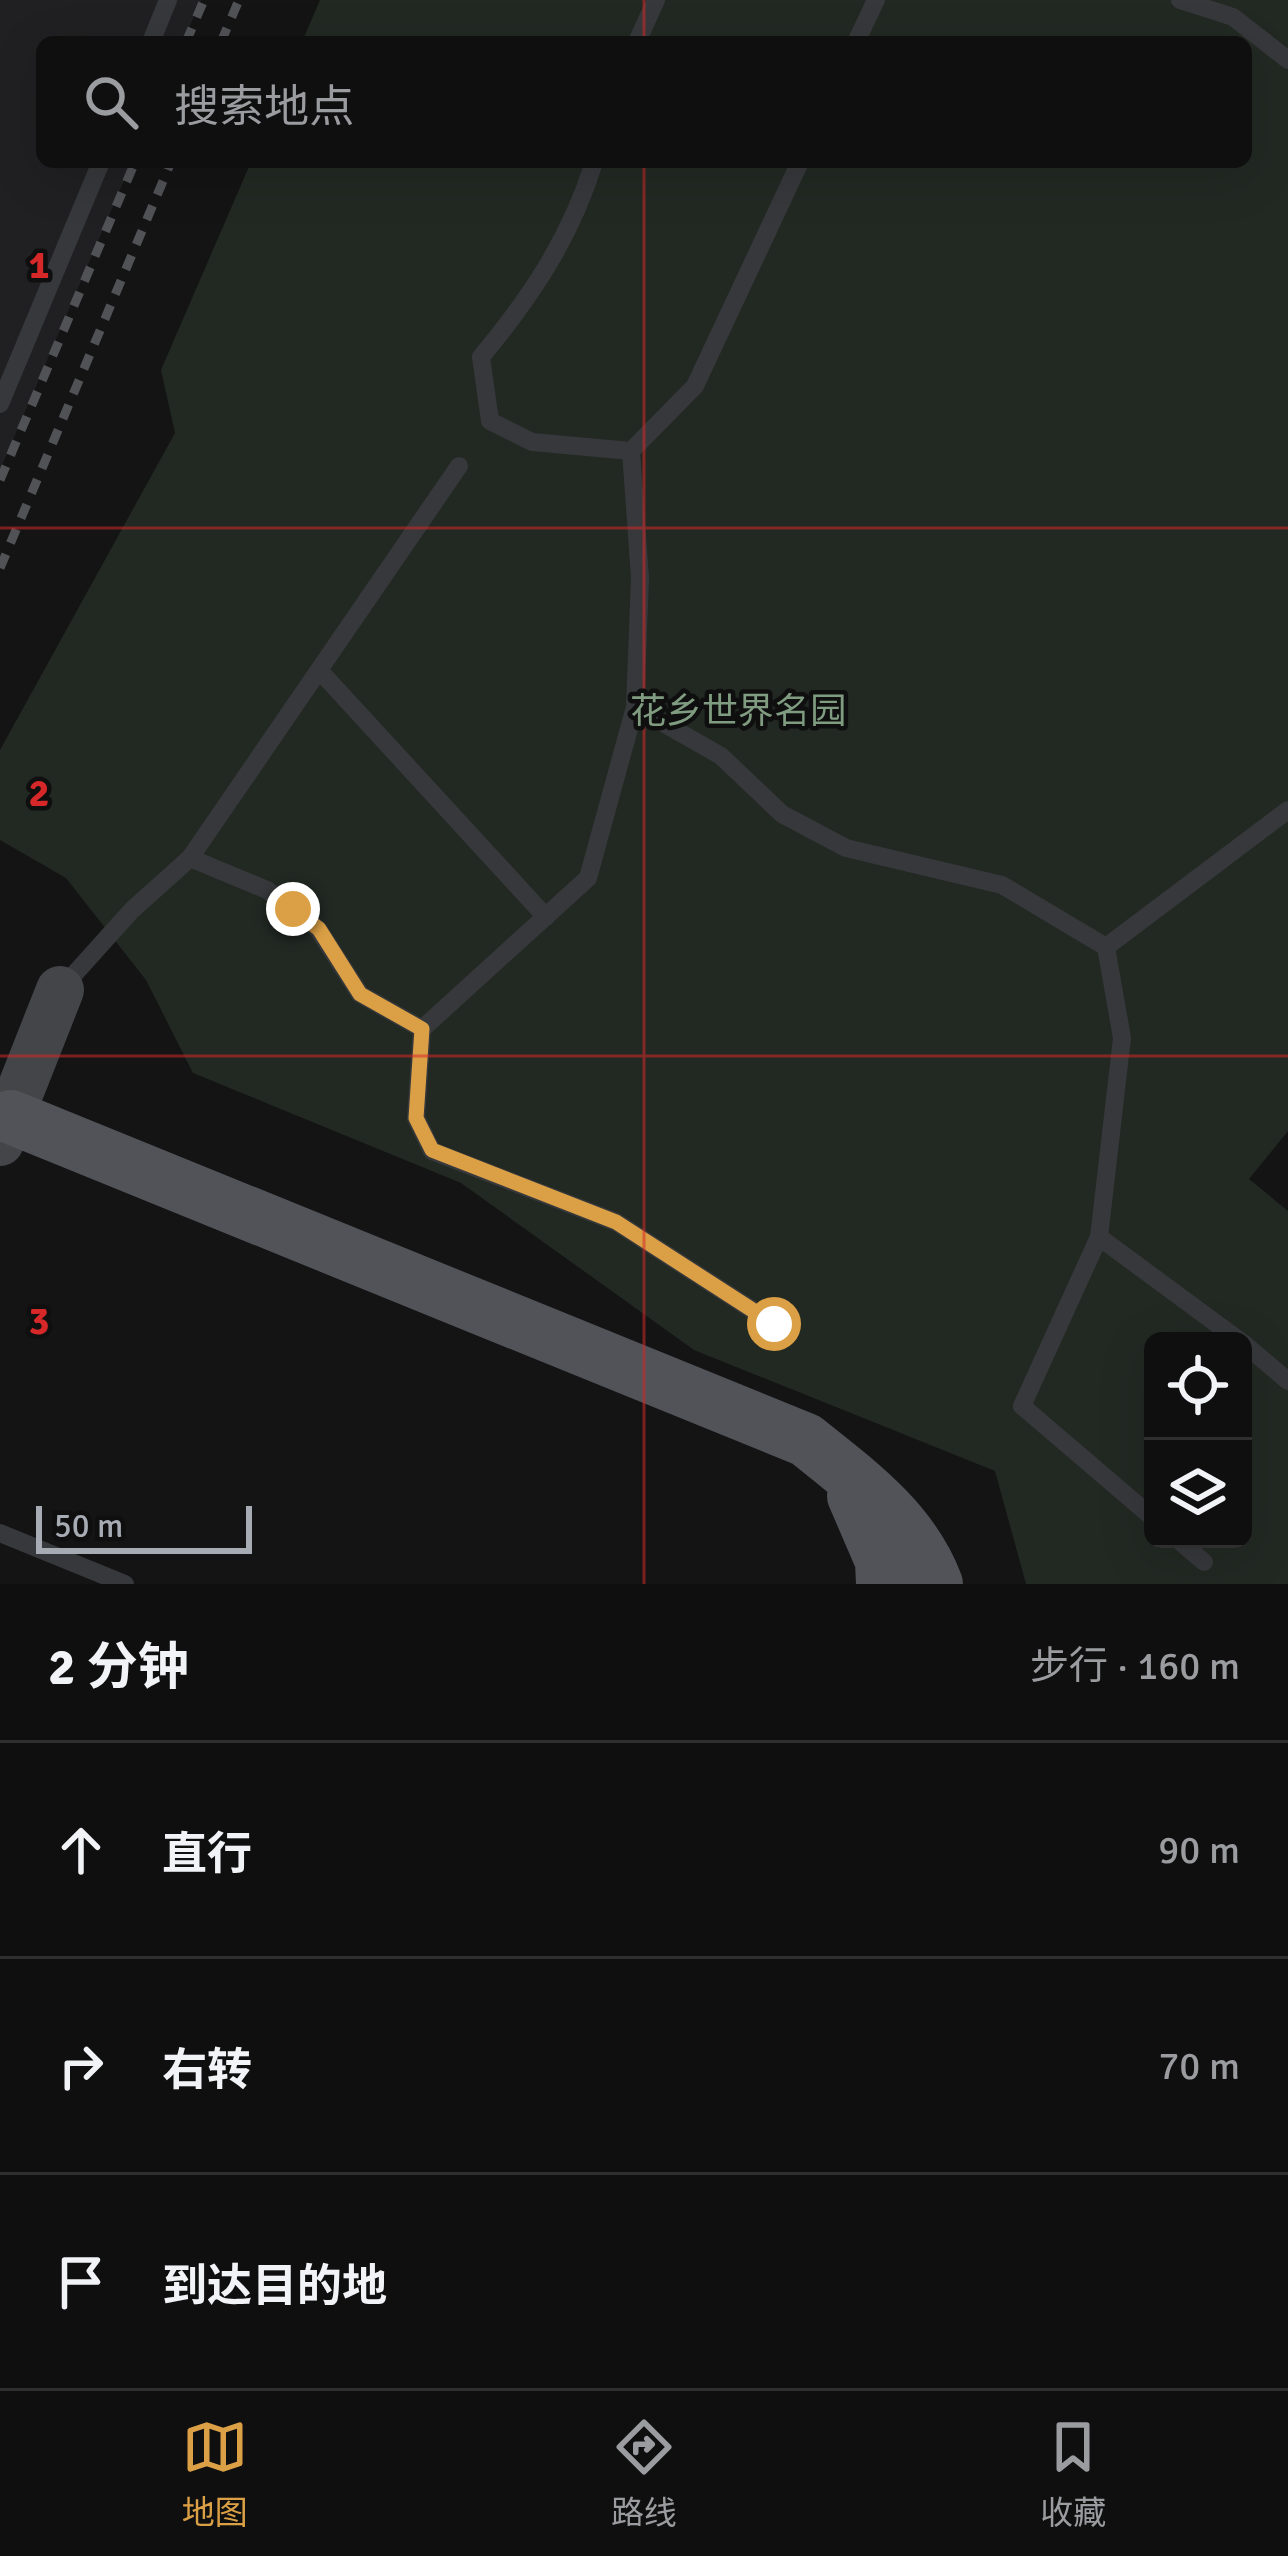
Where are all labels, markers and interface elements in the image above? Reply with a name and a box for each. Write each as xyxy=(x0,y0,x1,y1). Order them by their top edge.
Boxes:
search box xyxy=(36,36,1252,168)
icon: search xyxy=(78,69,144,135)
text: 搜索地点 xyxy=(174,80,354,135)
text: 1 xyxy=(28,241,50,289)
park label: 花乡世界名园 xyxy=(630,689,846,734)
text: 2 xyxy=(28,769,50,817)
route end xyxy=(266,882,320,936)
text: 3 xyxy=(28,1297,50,1345)
route start xyxy=(747,1297,801,1351)
map controls xyxy=(1144,1332,1252,1548)
button: locate xyxy=(1144,1332,1252,1440)
button: layers xyxy=(1144,1440,1252,1548)
scale bar xyxy=(36,1500,252,1553)
text: 50 m xyxy=(54,1506,123,1547)
text: 2 分钟 xyxy=(48,1636,189,1699)
text: 步行 · 160 m xyxy=(1030,1642,1240,1690)
icon: ahead xyxy=(48,1817,114,1883)
text: 90 m xyxy=(1158,1826,1240,1874)
text: 直行 xyxy=(162,1827,252,1882)
icon: right xyxy=(48,2033,114,2099)
text: 70 m xyxy=(1158,2042,1240,2090)
text: 右转 xyxy=(162,2043,252,2098)
icon: arrive xyxy=(48,2249,114,2315)
text: 到达目的地 xyxy=(162,2259,387,2314)
tab: 地图 xyxy=(182,2414,248,2534)
tab: 路线 xyxy=(611,2414,677,2534)
tab: 收藏 xyxy=(1040,2414,1106,2534)

